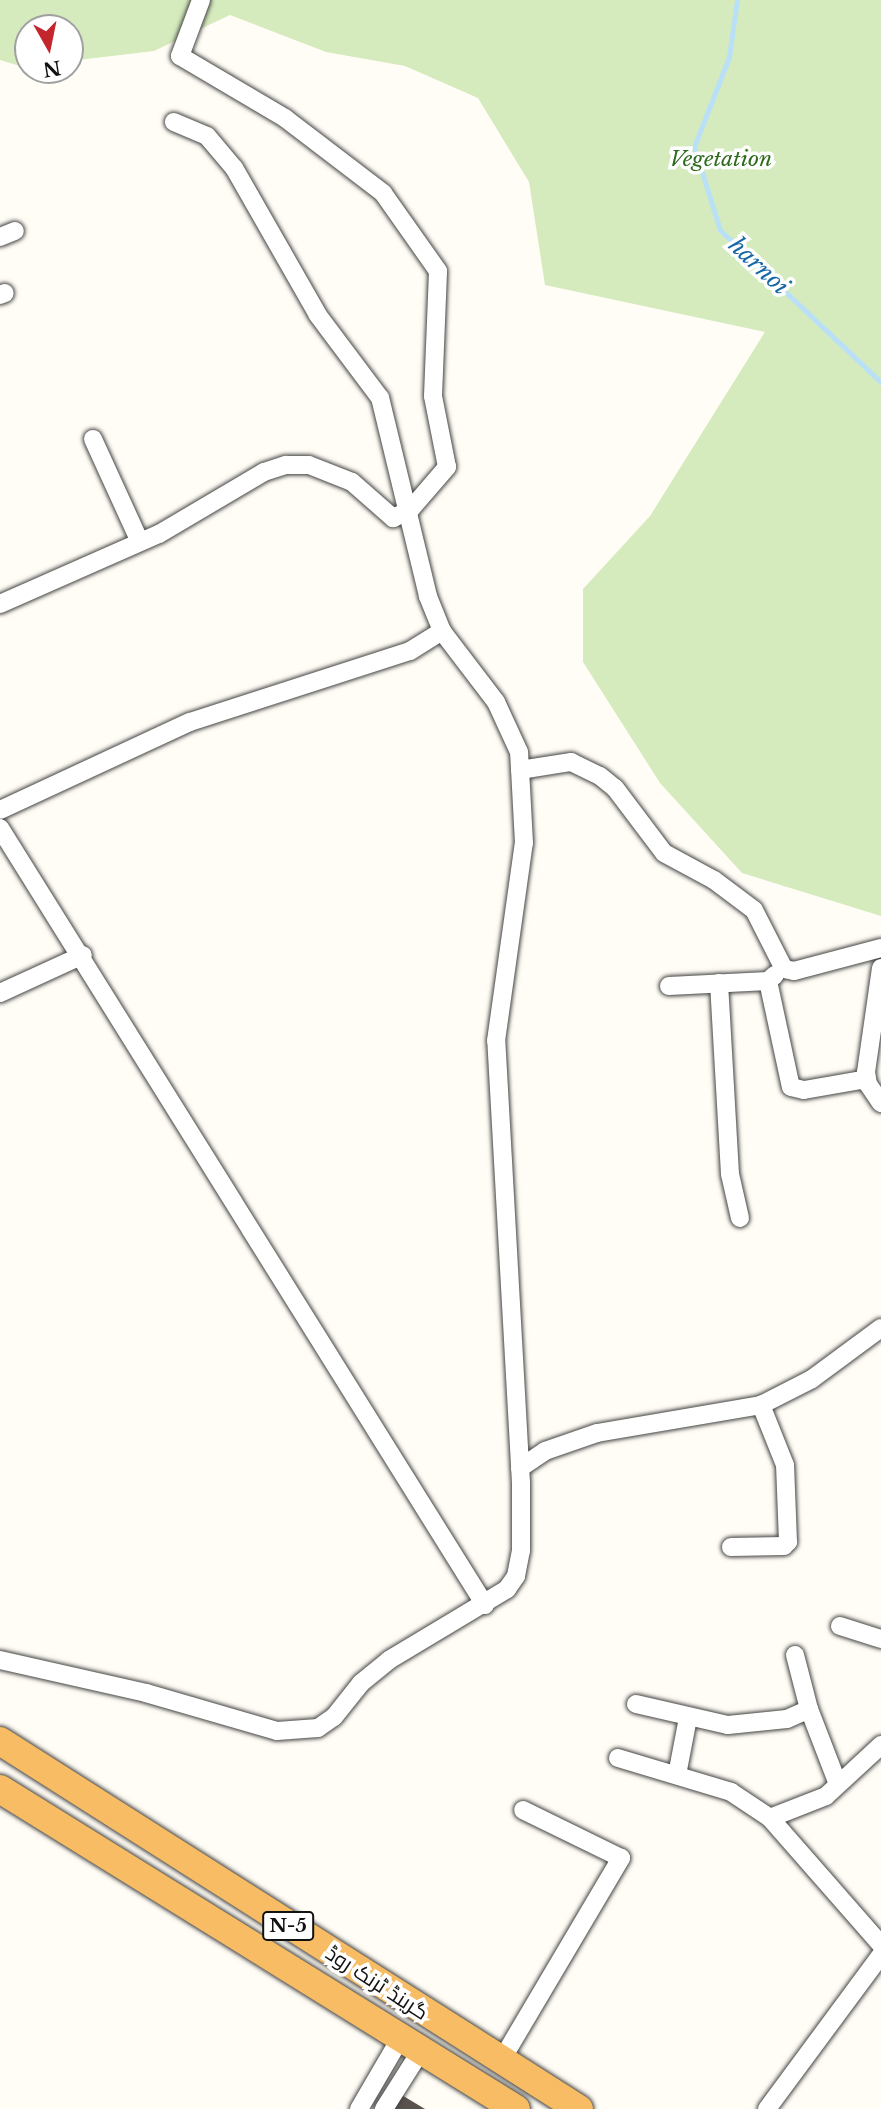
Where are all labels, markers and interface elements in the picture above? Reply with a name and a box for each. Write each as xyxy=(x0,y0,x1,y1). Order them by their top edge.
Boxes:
north arrow xyxy=(14,14,84,84)
text: N xyxy=(41,56,63,81)
park label: Vegetation xyxy=(670,146,772,172)
water label: harnoi xyxy=(724,232,794,300)
road number: N-5 xyxy=(262,1910,314,1942)
street label: گرینڈ ٹرنک روڈ xyxy=(321,1940,433,2026)

